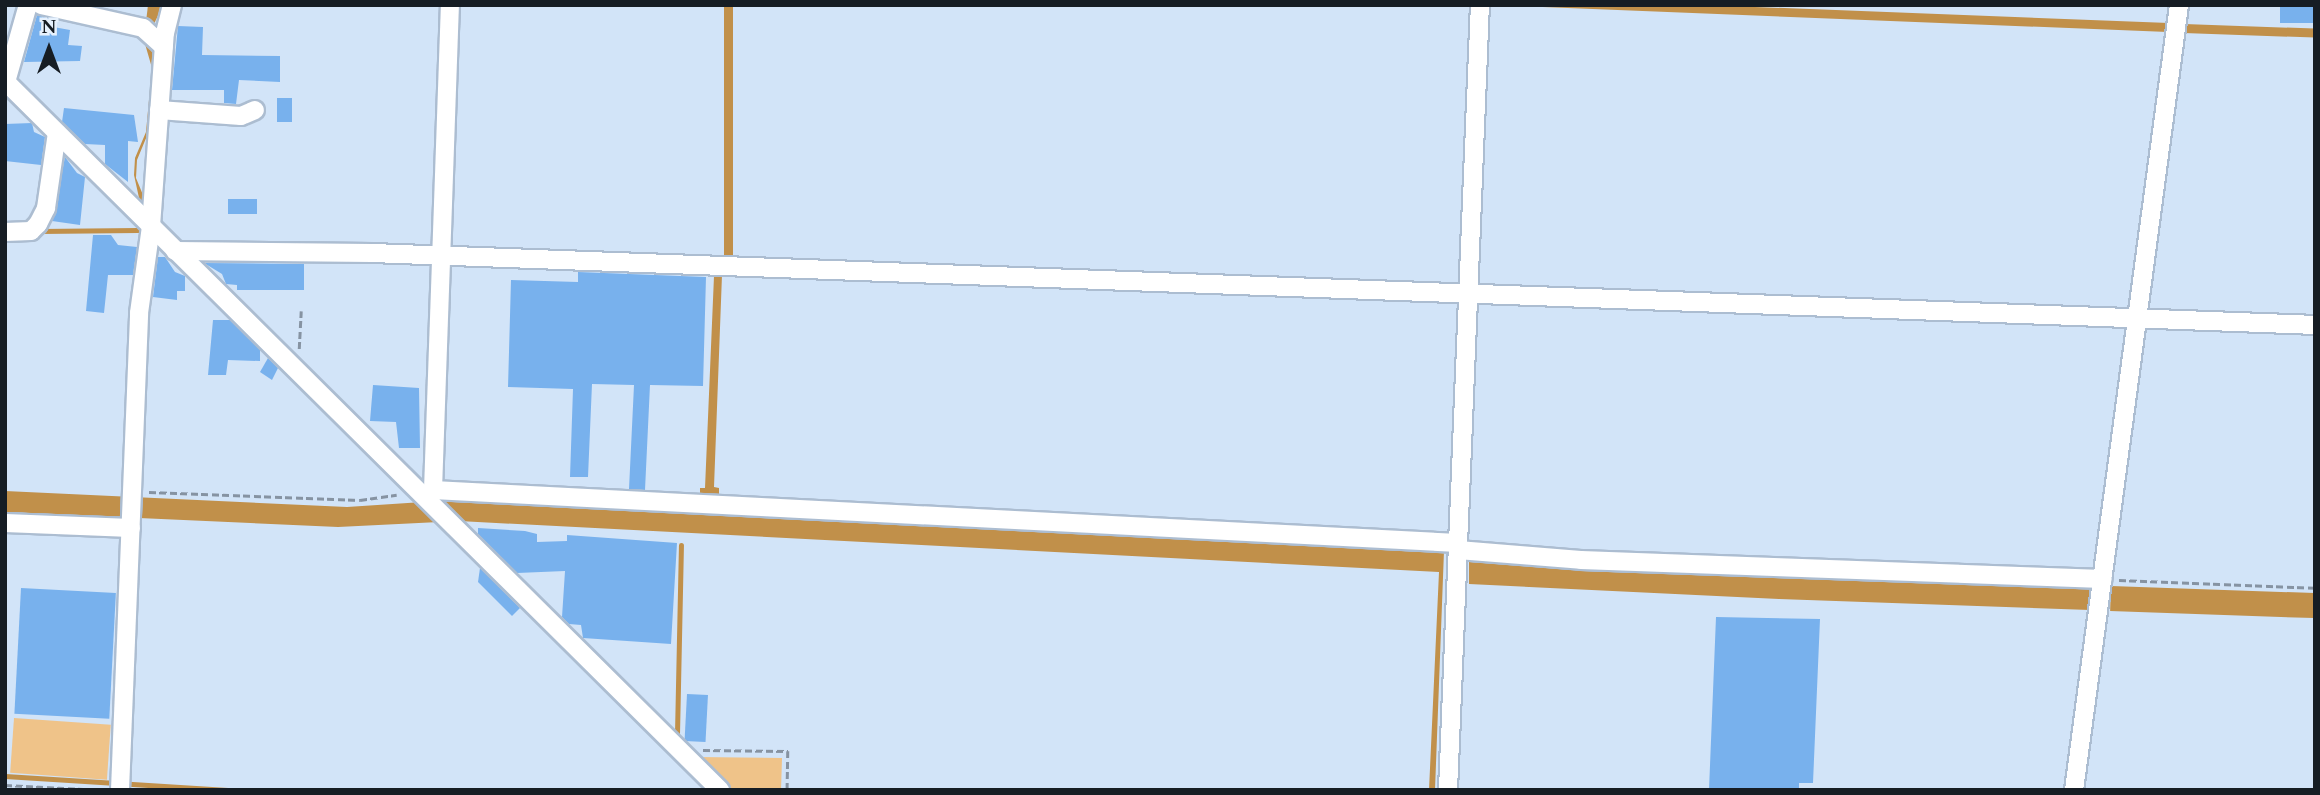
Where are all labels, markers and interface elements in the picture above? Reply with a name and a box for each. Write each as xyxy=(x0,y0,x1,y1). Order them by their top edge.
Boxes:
text: N xyxy=(41,13,57,42)
north arrow xyxy=(14,14,84,84)

